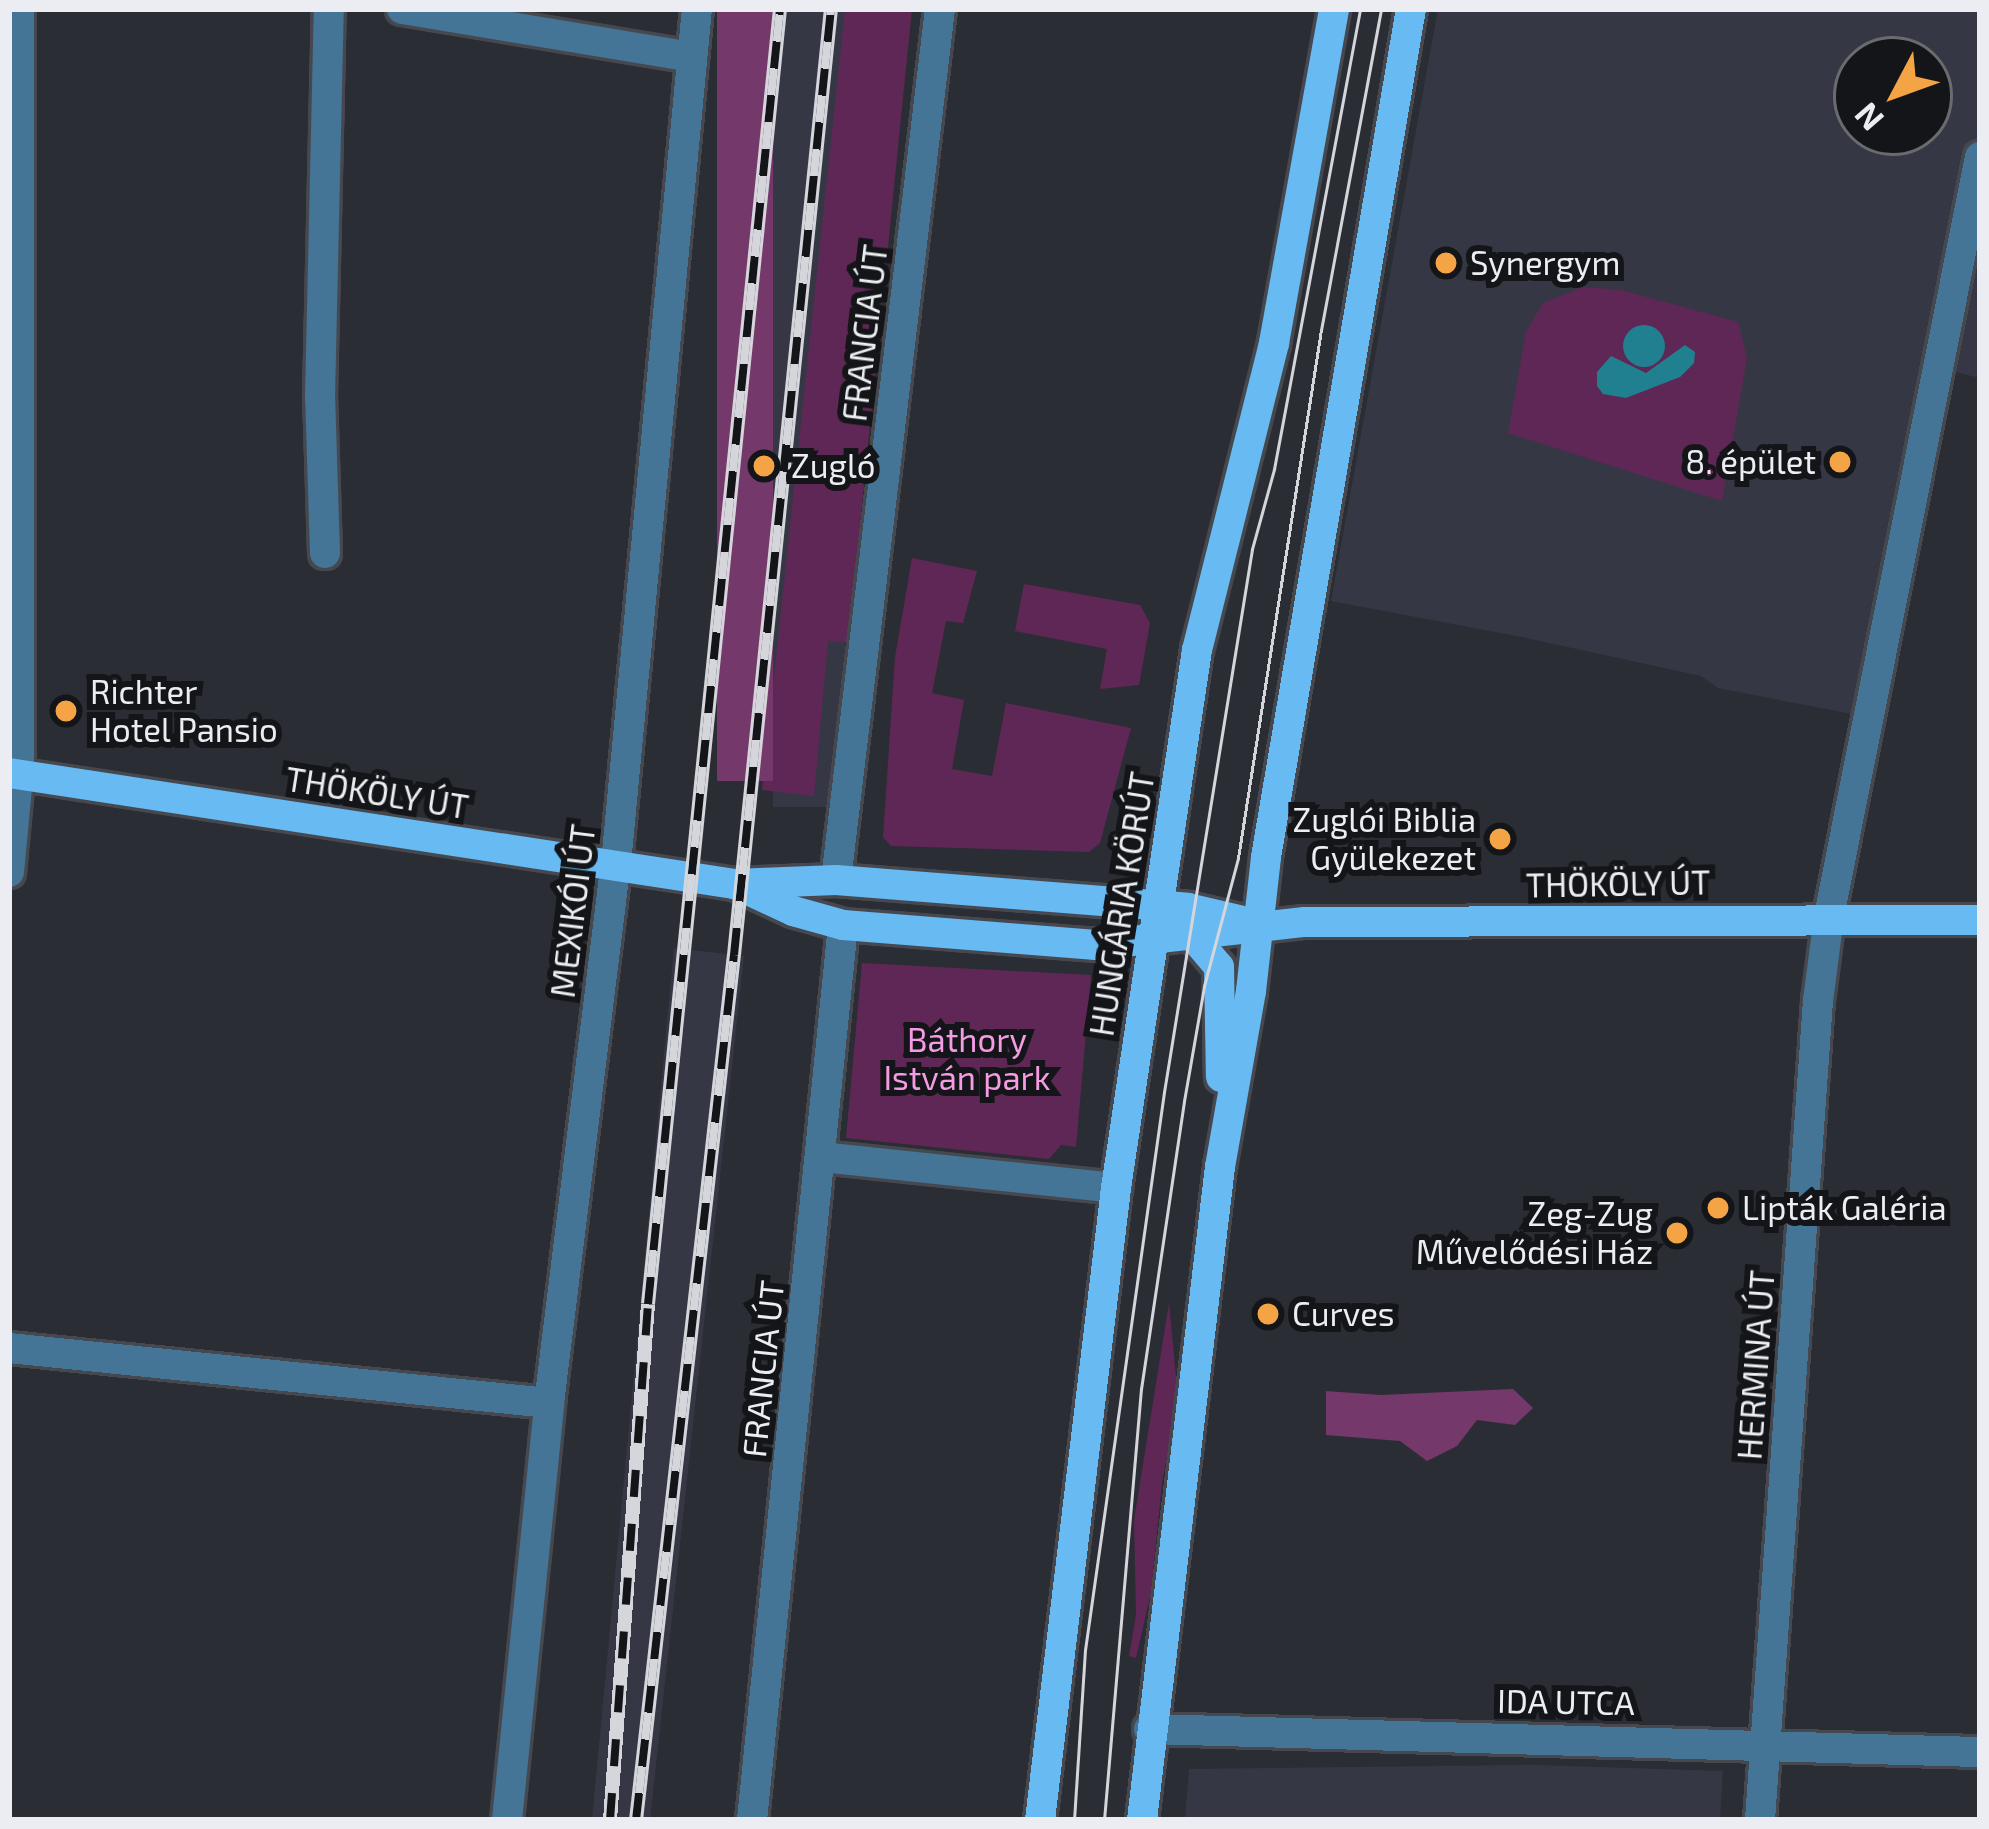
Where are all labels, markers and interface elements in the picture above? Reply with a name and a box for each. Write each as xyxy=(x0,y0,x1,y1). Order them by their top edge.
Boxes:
north arrow xyxy=(1833,36,1953,156)
text: N xyxy=(1845,96,1891,140)
street label: FRANCIA ÚT xyxy=(834,242,896,424)
place label: Synergym xyxy=(1470,243,1620,283)
marker: Synergym xyxy=(1433,250,1459,276)
place label: 8. épület xyxy=(1685,442,1816,482)
place label: Zugló xyxy=(791,446,875,486)
marker: 8. épület xyxy=(1827,449,1853,475)
marker: Zugló xyxy=(748,450,780,482)
place label: Richter Hotel Pansio xyxy=(90,672,279,750)
marker: Richter Hotel Pansio xyxy=(53,698,79,724)
street label: THÖKÖLY ÚT xyxy=(282,759,472,827)
street label: HUNGÁRIA KÖRÚT xyxy=(1081,769,1163,1039)
place label: Zuglói Biblia Gyülekezet xyxy=(1292,800,1476,878)
street label: MEXIKÓI ÚT xyxy=(543,822,603,1000)
marker: Zuglói Biblia Gyülekezet xyxy=(1487,826,1513,852)
street label: THÖKÖLY ÚT xyxy=(1525,863,1711,905)
park label: Báthory István park xyxy=(883,1020,1051,1098)
place label: Lipták Galéria xyxy=(1742,1188,1947,1228)
place label: Zeg-Zug Művelődési Ház xyxy=(1416,1194,1653,1272)
marker: Lipták Galéria xyxy=(1705,1195,1731,1221)
marker: Zeg-Zug Művelődési Ház xyxy=(1664,1220,1690,1246)
street label: HERMINA ÚT xyxy=(1730,1268,1782,1462)
street label: FRANCIA ÚT xyxy=(734,1278,792,1460)
place label: Curves xyxy=(1292,1294,1395,1334)
marker: Curves xyxy=(1255,1301,1281,1327)
street label: IDA UTCA xyxy=(1496,1681,1636,1723)

